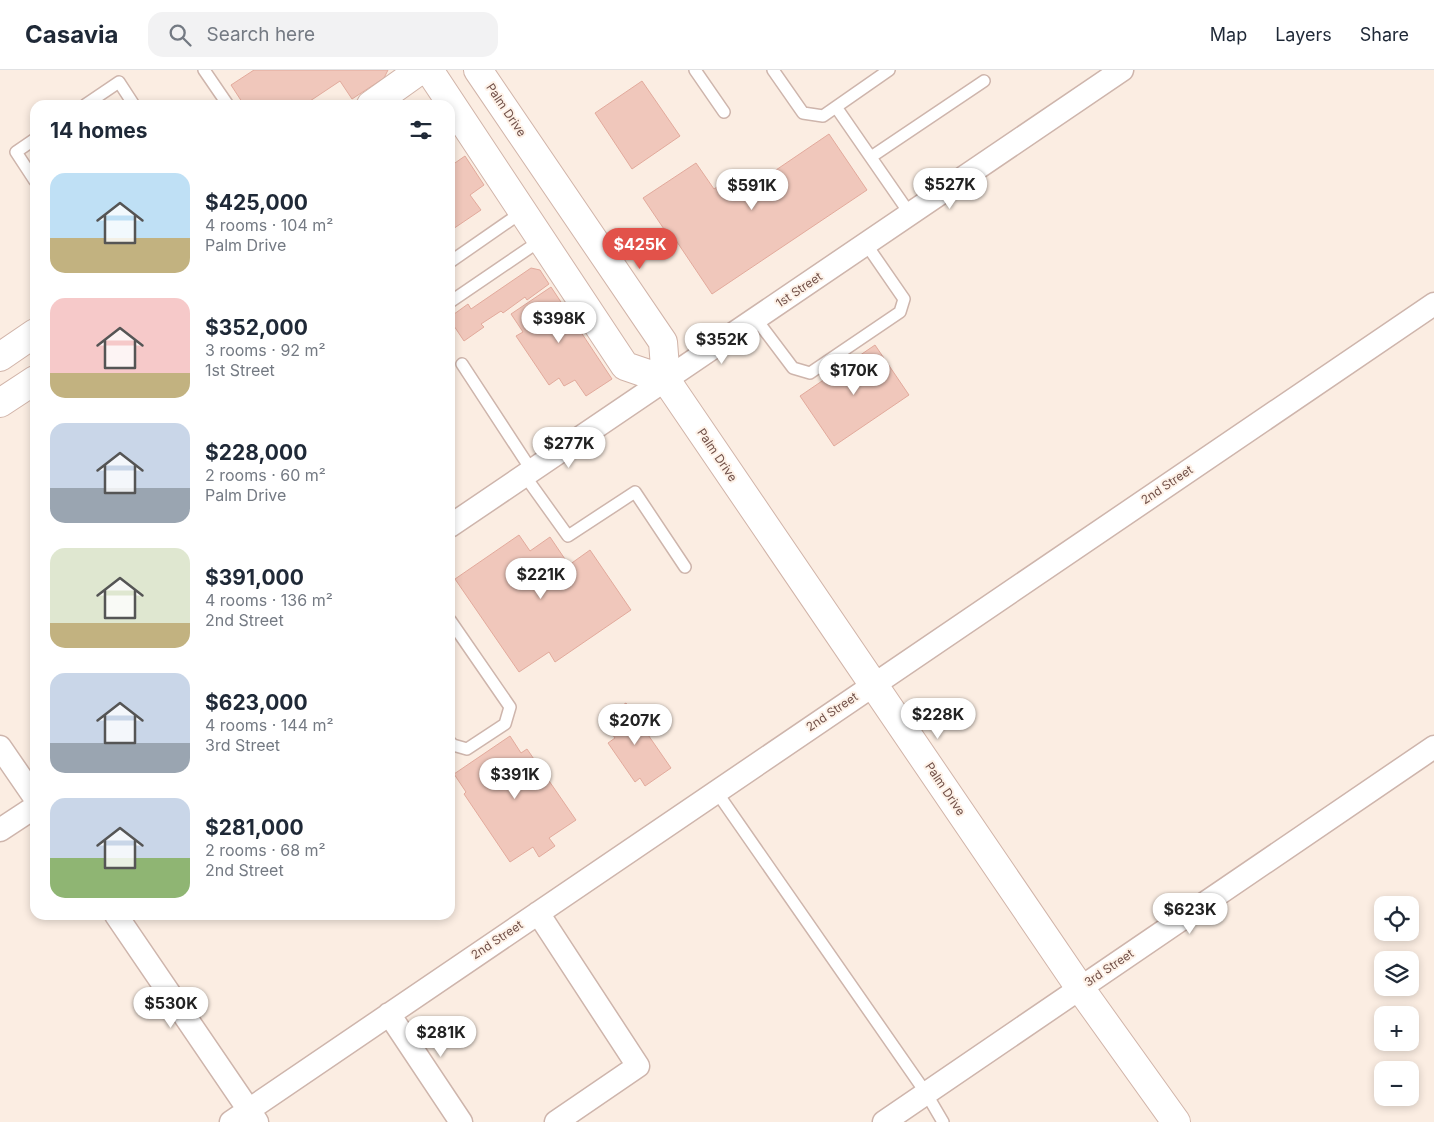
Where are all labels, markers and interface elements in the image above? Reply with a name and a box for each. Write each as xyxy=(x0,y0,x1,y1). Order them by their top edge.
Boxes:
search box xyxy=(148,12,498,57)
text: Casavia xyxy=(25,20,118,49)
icon: search xyxy=(166,21,194,49)
text: Search here xyxy=(206,23,315,46)
text: Map xyxy=(1210,24,1247,45)
text: Layers xyxy=(1275,24,1332,45)
text: Share xyxy=(1360,24,1409,45)
street label: Palm Drive xyxy=(483,80,530,139)
icon: filters xyxy=(407,116,435,144)
text: 14 homes xyxy=(50,118,148,143)
pin: $591K xyxy=(717,168,787,211)
pin: $527K xyxy=(915,168,985,210)
text: $527K xyxy=(924,174,976,194)
text: $591K xyxy=(727,175,777,195)
text: $425,000 xyxy=(205,190,308,215)
icon: home xyxy=(90,193,150,253)
text: 4 rooms · 104 m² xyxy=(205,215,333,235)
pin: $425K xyxy=(605,228,675,270)
text: $425K xyxy=(613,234,667,254)
text: Palm Drive xyxy=(205,235,286,255)
street label: 1st Street xyxy=(773,269,825,310)
pin: $398K xyxy=(524,302,594,344)
text: $398K xyxy=(532,308,586,328)
text: $352,000 xyxy=(205,315,308,340)
icon: home xyxy=(90,318,150,378)
pin: $352K xyxy=(687,322,757,365)
text: $352K xyxy=(696,329,748,349)
text: 3 rooms · 92 m² xyxy=(205,340,326,360)
pin: $170K xyxy=(819,354,889,396)
text: 1st Street xyxy=(205,360,275,380)
text: $170K xyxy=(830,360,878,380)
street label: Palm Drive xyxy=(694,425,741,484)
pin: $277K xyxy=(534,426,604,469)
text: $277K xyxy=(544,433,594,453)
text: $228,000 xyxy=(205,440,307,465)
icon: home xyxy=(90,443,150,503)
street label: 2nd Street xyxy=(1138,462,1195,507)
text: 2 rooms · 60 m² xyxy=(205,465,326,485)
text: Palm Drive xyxy=(205,485,286,505)
pin: $221K xyxy=(506,558,576,600)
text: $221K xyxy=(516,564,566,584)
text: $391,000 xyxy=(205,565,304,590)
icon: home xyxy=(90,568,150,628)
text: 4 rooms · 136 m² xyxy=(205,590,333,610)
text: 2nd Street xyxy=(205,610,284,630)
street label: 2nd Street xyxy=(803,689,860,734)
text: $623,000 xyxy=(205,690,308,715)
icon: home xyxy=(90,693,150,753)
pin: $228K xyxy=(903,698,973,740)
pin: $207K xyxy=(600,704,670,746)
text: $228K xyxy=(912,704,964,724)
text: $207K xyxy=(609,710,661,730)
text: 4 rooms · 144 m² xyxy=(205,715,334,735)
text: 3rd Street xyxy=(205,735,280,755)
pin: $391K xyxy=(480,758,550,800)
street label: Palm Drive xyxy=(922,759,969,818)
text: $391K xyxy=(490,764,540,784)
text: $281,000 xyxy=(205,815,304,840)
icon: home xyxy=(90,818,150,878)
text: 2 rooms · 68 m² xyxy=(205,840,326,860)
text: 2nd Street xyxy=(205,860,284,880)
pin: $623K xyxy=(1155,892,1225,935)
map controls xyxy=(1374,896,1419,1106)
button: locate xyxy=(1374,896,1419,941)
text: $623K xyxy=(1164,899,1216,919)
street label: 2nd Street xyxy=(468,917,525,962)
street label: 3rd Street xyxy=(1081,946,1136,990)
button: layers xyxy=(1374,951,1419,996)
pin: $530K xyxy=(136,986,206,1029)
text: $530K xyxy=(144,993,198,1013)
button: + xyxy=(1374,1006,1419,1051)
pin: $281K xyxy=(406,1016,476,1058)
text: $281K xyxy=(416,1022,466,1042)
button: − xyxy=(1374,1061,1419,1106)

